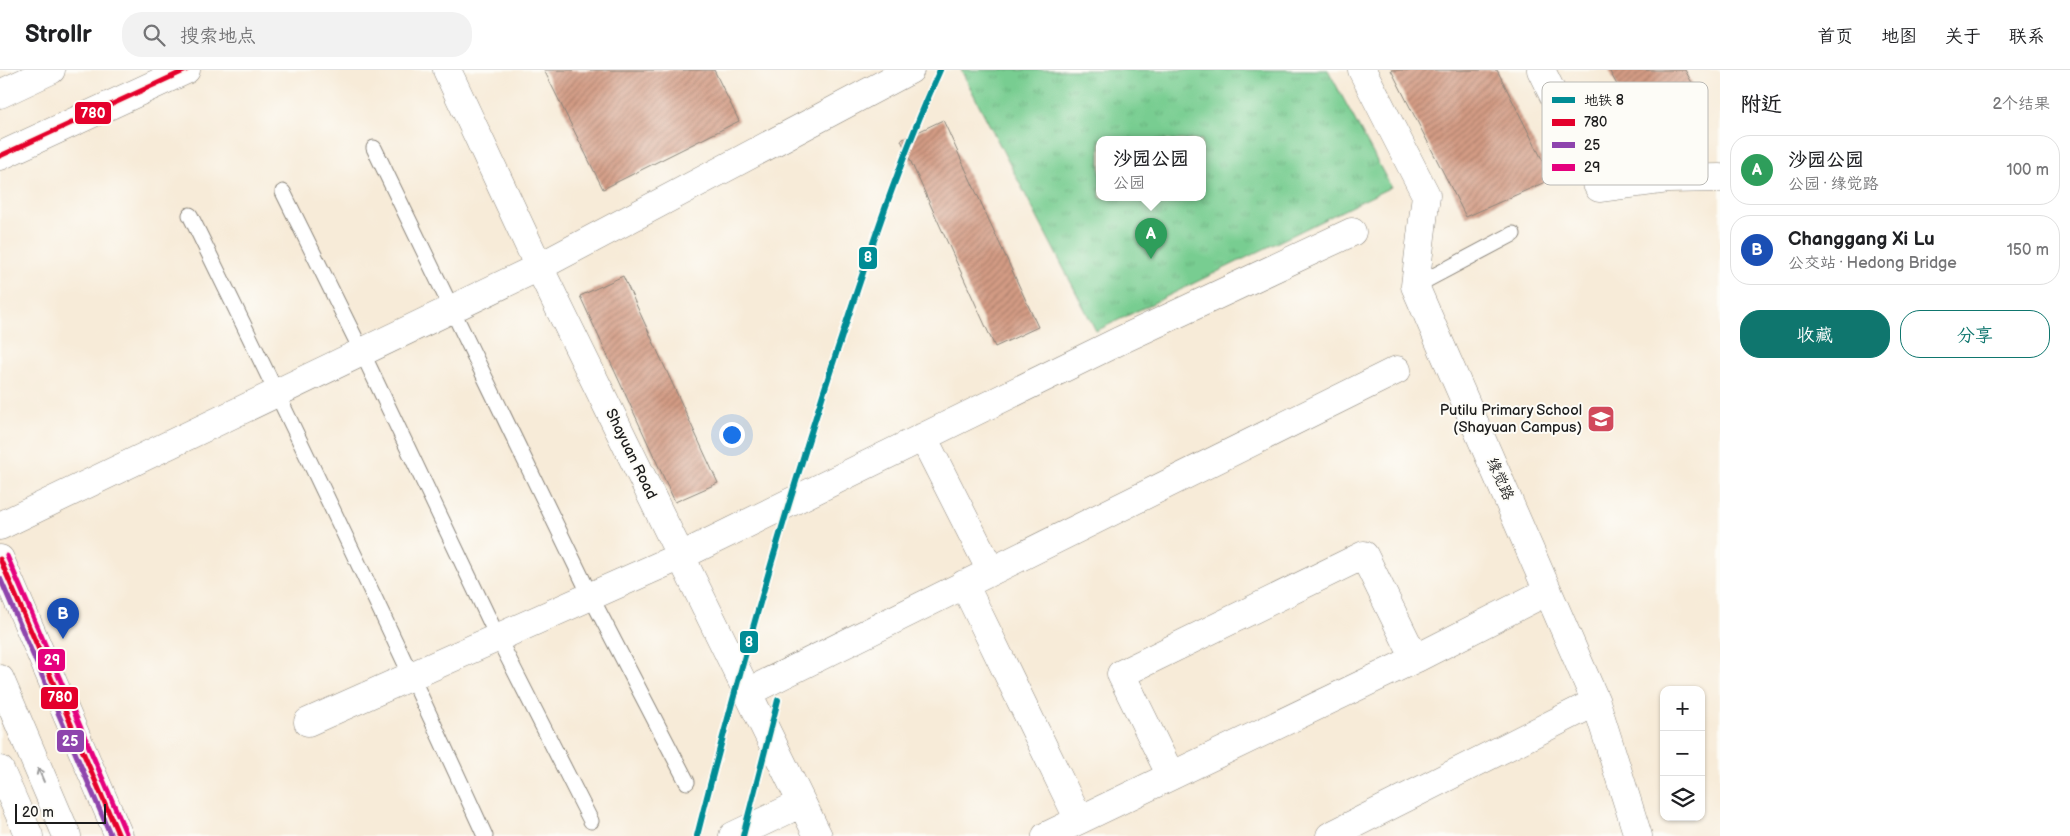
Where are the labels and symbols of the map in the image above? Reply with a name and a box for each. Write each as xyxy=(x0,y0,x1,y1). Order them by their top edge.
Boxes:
legend xyxy=(1542,82,1708,185)
text: 地铁 8 xyxy=(1584,92,1624,109)
line badge: 780 xyxy=(74,101,112,125)
text: 780 xyxy=(81,105,106,122)
text: 780 xyxy=(1584,114,1607,131)
text: 25 xyxy=(1584,137,1600,154)
text: 29 xyxy=(1584,159,1600,176)
pin: A xyxy=(1135,218,1167,259)
line badge: 8 xyxy=(858,246,878,270)
text: 8 xyxy=(864,249,872,266)
place label: Putilu Primary School (Shayuan Campus) xyxy=(1440,401,1582,437)
school or university icon: Putilu Primary School (Shayuan Campus) xyxy=(1586,404,1616,434)
street label: Shayuan Road xyxy=(601,406,661,502)
your location xyxy=(719,422,745,448)
street label: 缘觉路 xyxy=(1482,455,1518,503)
pin: B xyxy=(47,598,79,639)
line badge: 8 xyxy=(739,630,759,654)
text: 8 xyxy=(745,634,753,651)
line badge: 29 xyxy=(37,648,66,672)
text: 29 xyxy=(44,652,60,669)
line badge: 780 xyxy=(40,686,79,710)
text: 780 xyxy=(48,689,73,706)
line badge: 25 xyxy=(56,729,85,753)
text: 25 xyxy=(62,733,78,750)
one-way arrow xyxy=(35,768,45,783)
scale bar xyxy=(15,801,106,824)

